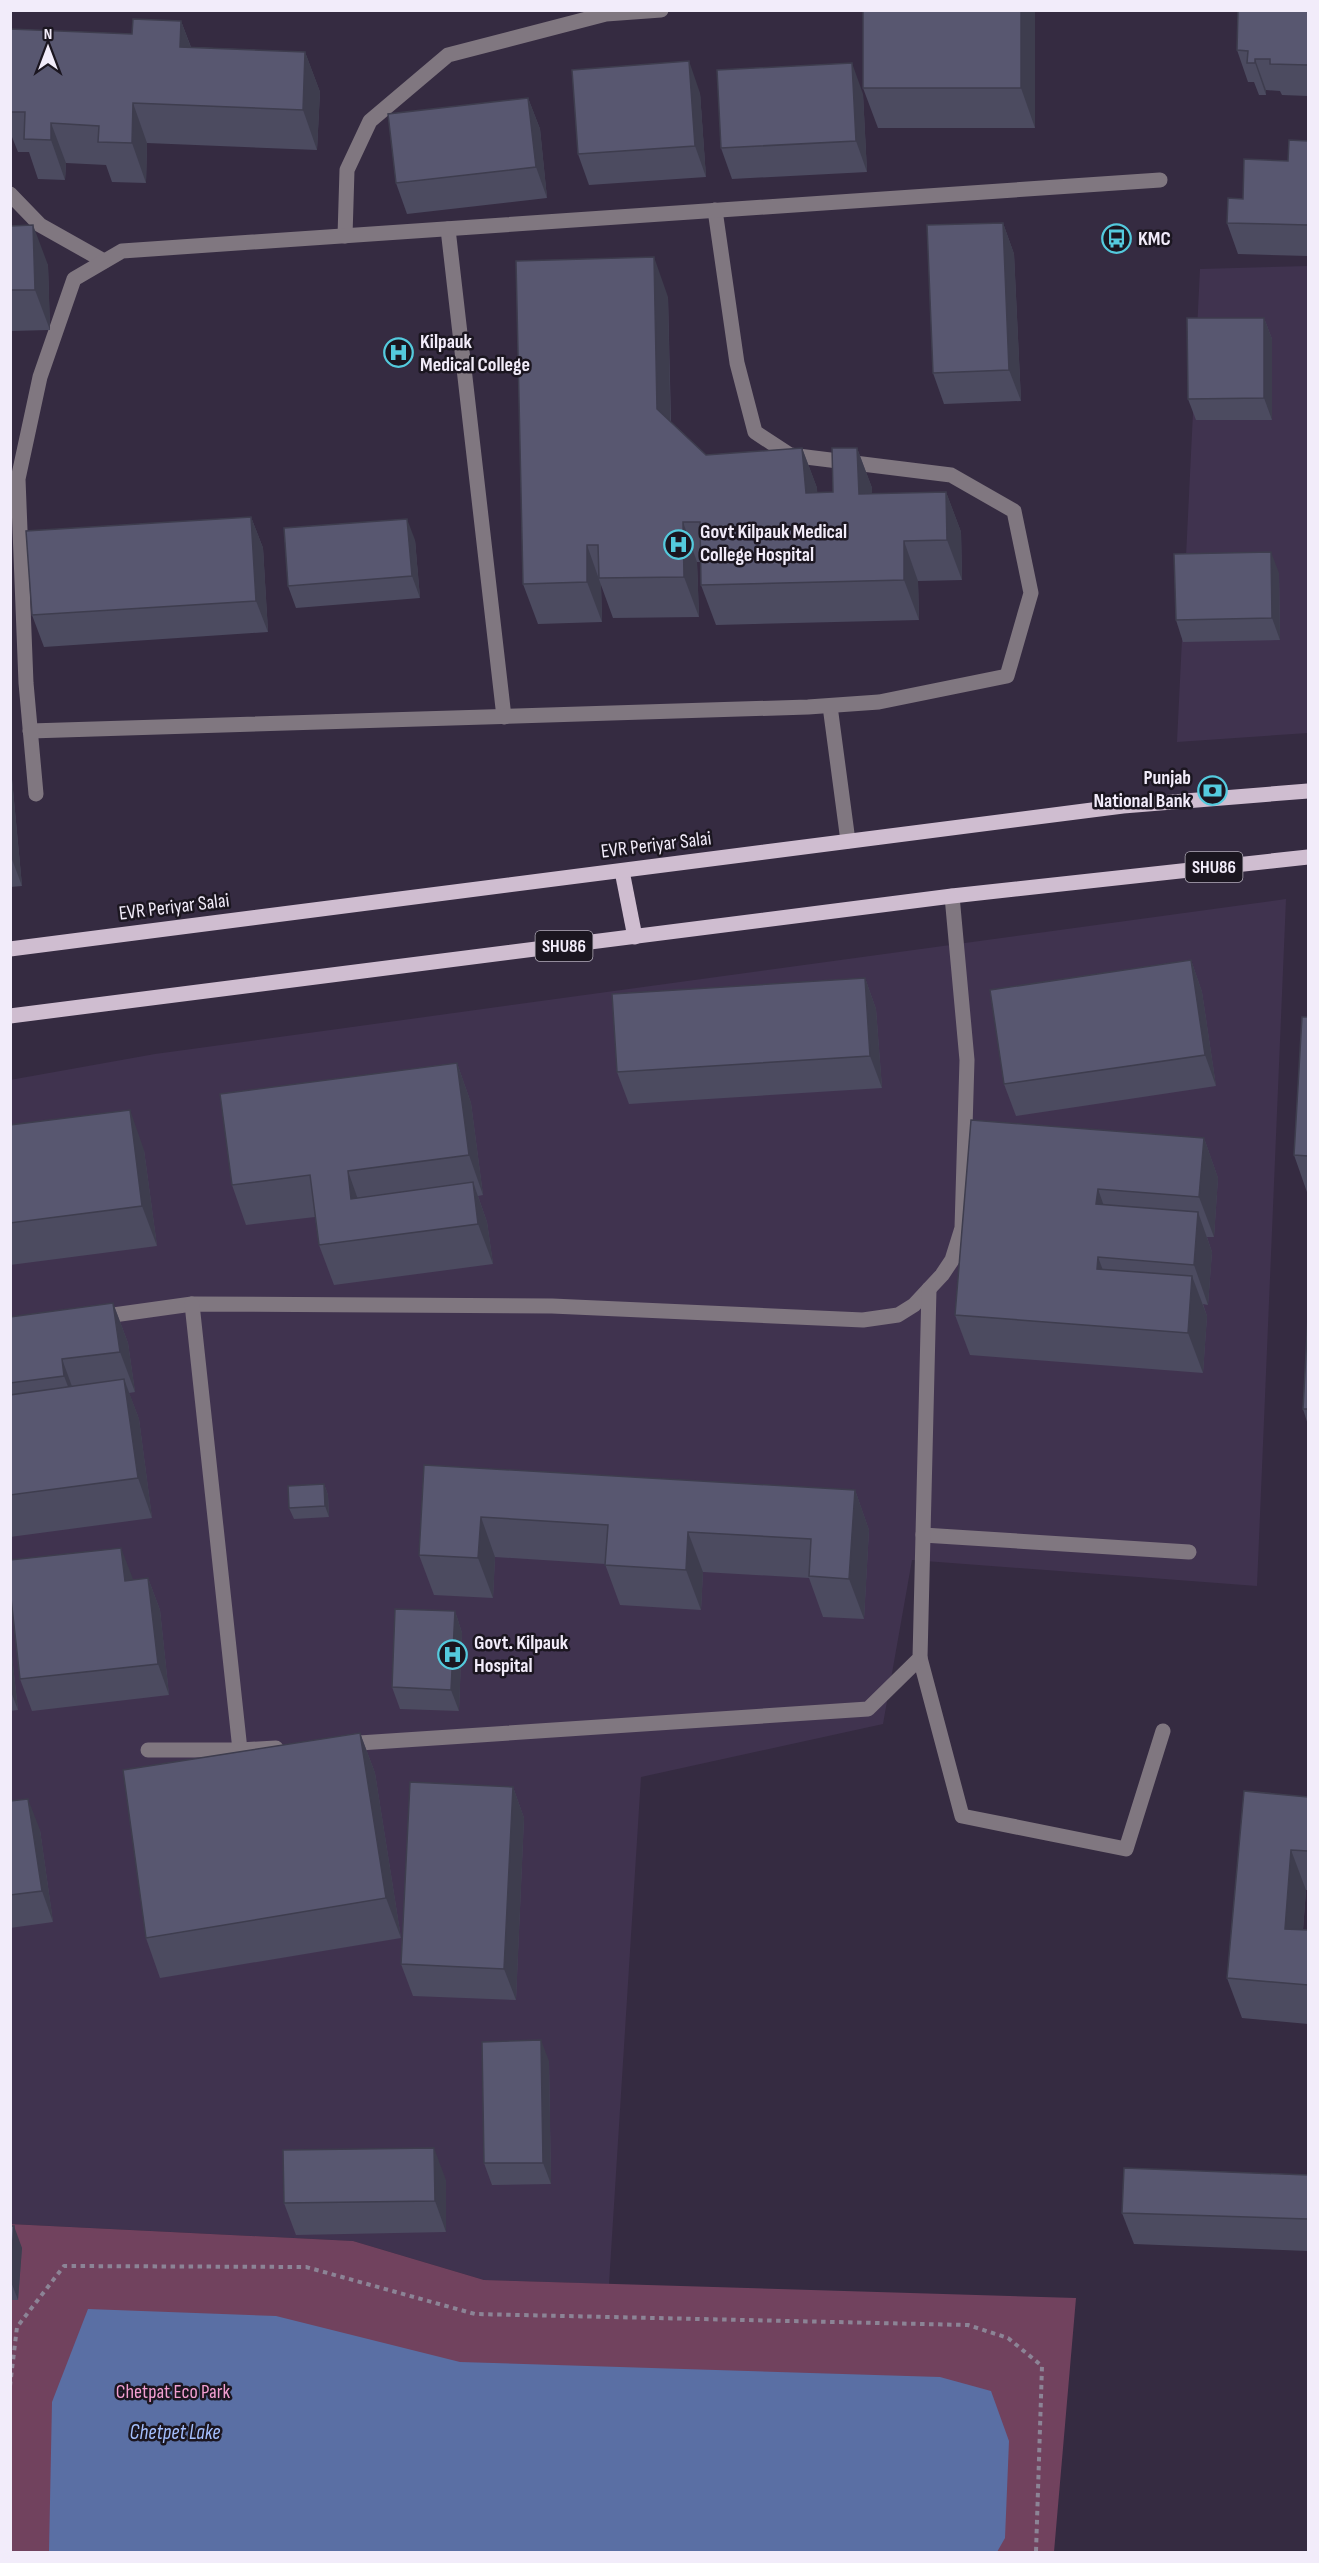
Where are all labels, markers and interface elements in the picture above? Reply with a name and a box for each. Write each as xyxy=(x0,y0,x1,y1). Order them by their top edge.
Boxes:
north arrow xyxy=(18,18,78,78)
text: N xyxy=(44,25,52,44)
bus stop icon: KMC xyxy=(1101,223,1133,255)
place label: KMC xyxy=(1138,227,1171,251)
place label: Kilpauk Medical College xyxy=(420,330,530,377)
hospital icon: Kilpauk Medical College xyxy=(383,337,415,369)
place label: Govt Kilpauk Medical College Hospital xyxy=(700,520,847,567)
hospital icon: Govt Kilpauk Medical College Hospital xyxy=(663,528,695,560)
place label: Punjab National Bank xyxy=(1093,766,1192,813)
bank icon: Punjab National Bank xyxy=(1196,774,1228,806)
street label: EVR Periyar Salai xyxy=(599,826,713,864)
road number: SHU86 xyxy=(1186,852,1242,882)
street label: EVR Periyar Salai xyxy=(117,888,231,926)
road number: SHU86 xyxy=(536,931,592,961)
place label: Govt. Kilpauk Hospital xyxy=(474,1631,569,1678)
hospital icon: Govt. Kilpauk Hospital xyxy=(437,1639,469,1671)
park label: Chetpat Eco Park xyxy=(116,2380,231,2404)
water label: Chetpet Lake xyxy=(129,2420,221,2445)

